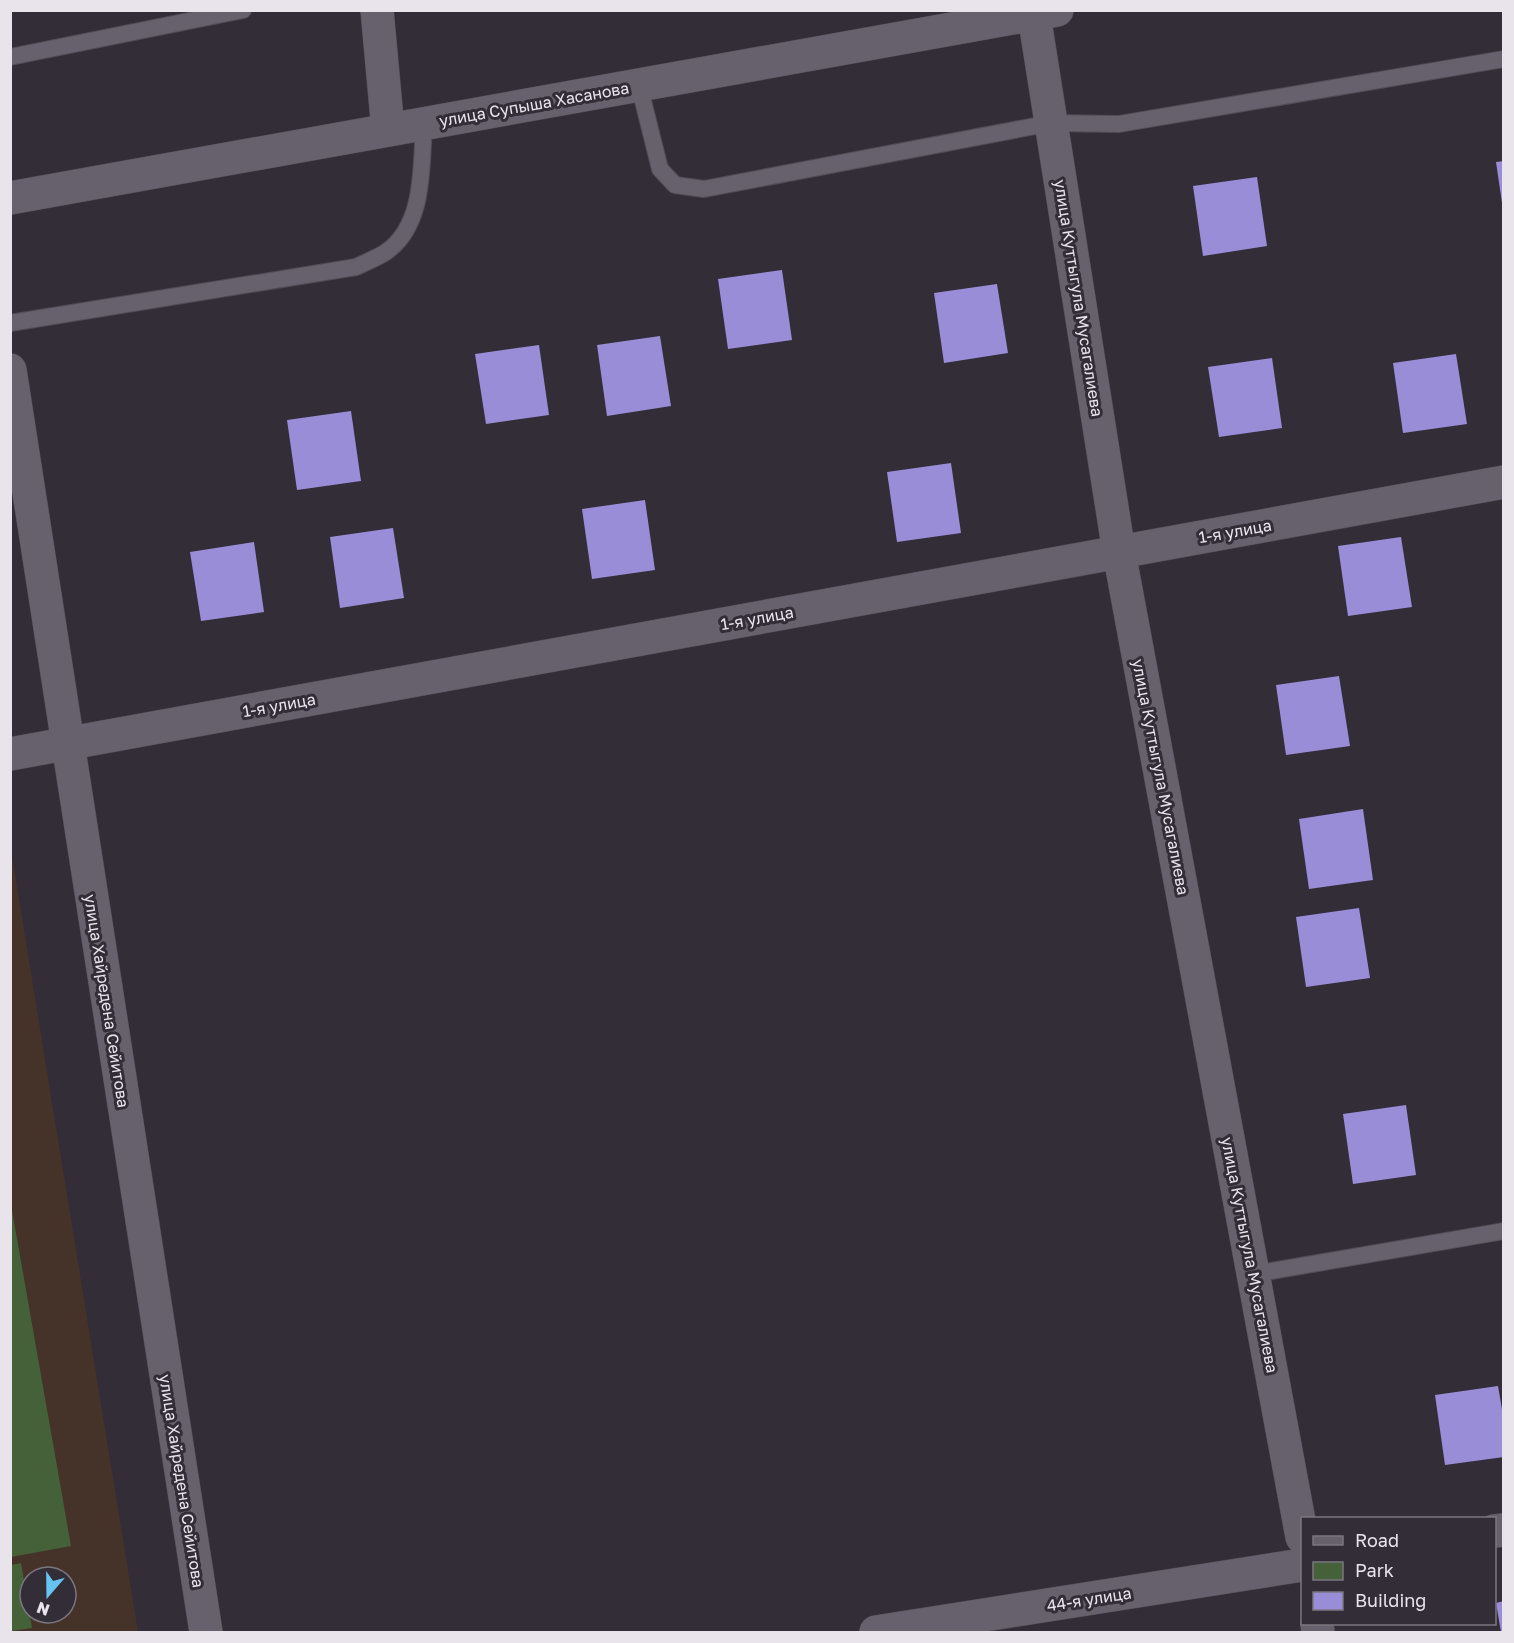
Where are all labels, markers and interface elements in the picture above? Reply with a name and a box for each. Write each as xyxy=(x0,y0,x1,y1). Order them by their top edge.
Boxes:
street label: улица Супыша Хасанова xyxy=(437,77,631,131)
street label: улица Куттыгула Мусагалиева xyxy=(1050,178,1108,418)
street label: 1-я улица xyxy=(1197,515,1273,547)
street label: 1-я улица xyxy=(719,602,795,634)
street label: улица Куттыгула Мусагалиева xyxy=(1128,657,1194,897)
street label: 1-я улица xyxy=(241,689,317,721)
street label: улица Хайредена Сейитова xyxy=(80,893,134,1109)
street label: улица Куттыгула Мусагалиева xyxy=(1217,1135,1283,1375)
street label: улица Хайредена Сейитова xyxy=(155,1373,209,1589)
legend xyxy=(1301,1517,1496,1625)
text: Road xyxy=(1355,1529,1399,1551)
text: Park xyxy=(1355,1559,1394,1581)
north arrow xyxy=(18,1565,78,1625)
street label: 44-я улица xyxy=(1045,1582,1133,1616)
text: Building xyxy=(1355,1589,1426,1611)
text: N xyxy=(34,1598,52,1621)

